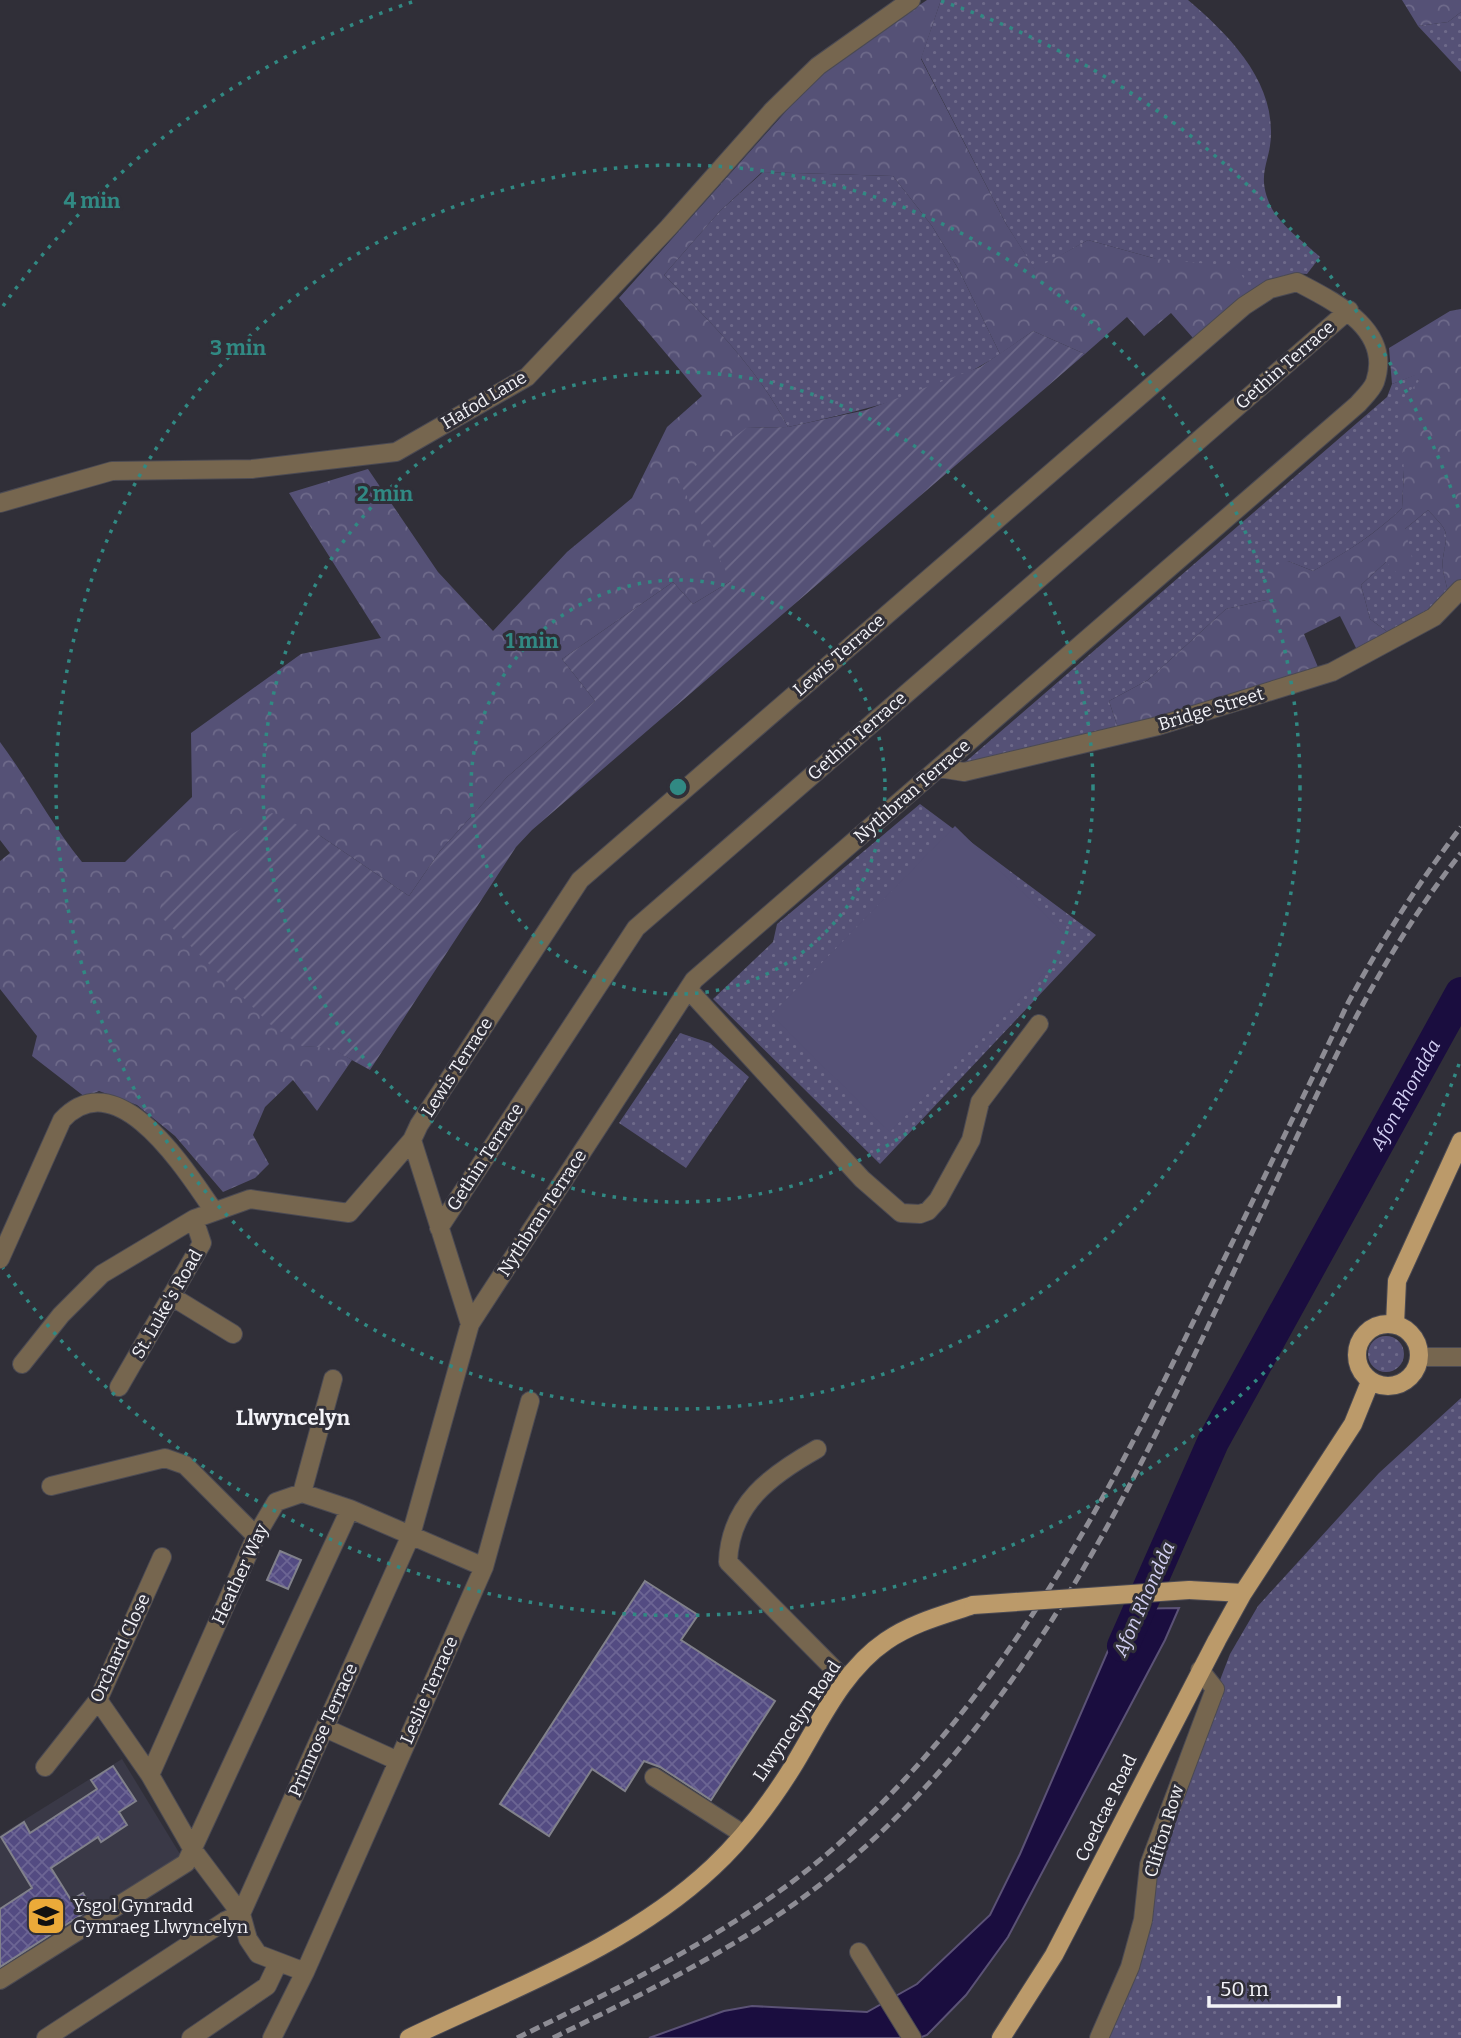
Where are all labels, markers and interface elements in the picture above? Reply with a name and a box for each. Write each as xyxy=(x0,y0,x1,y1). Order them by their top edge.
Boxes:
text: 4 min xyxy=(64,188,121,214)
street label: Gethin Terrace xyxy=(1231,316,1339,414)
text: 3 min xyxy=(210,335,267,361)
street label: Hafod Lane xyxy=(437,366,531,434)
text: 2 min xyxy=(357,481,413,507)
street label: Lewis Terrace xyxy=(789,609,889,701)
text: 1 min xyxy=(505,628,559,654)
street label: Bridge Street xyxy=(1156,682,1267,735)
street label: Gethin Terrace xyxy=(803,687,911,785)
street label: Nythbran Terrace xyxy=(849,735,975,847)
centre of rings xyxy=(666,775,690,799)
street label: Lewis Terrace xyxy=(417,1013,497,1121)
water label: Afon Rhondda xyxy=(1365,1035,1445,1155)
street label: Gethin Terrace xyxy=(442,1099,528,1215)
street label: Nythbran Terrace xyxy=(493,1145,591,1281)
street label: St. Luke's Road xyxy=(127,1245,207,1363)
district label: Llwyncelyn xyxy=(236,1405,351,1431)
street label: Heather Way xyxy=(207,1520,273,1628)
water label: Afon Rhondda xyxy=(1108,1538,1180,1661)
street label: Orchard Close xyxy=(85,1590,155,1706)
street label: Leslie Terrace xyxy=(395,1633,463,1747)
street label: Llwyncelyn Road xyxy=(749,1656,846,1785)
street label: Primrose Terrace xyxy=(284,1660,362,1800)
street label: Coedcae Road xyxy=(1071,1751,1142,1865)
street label: Clifton Row xyxy=(1140,1782,1189,1880)
school or university icon: Ysgol Gynradd Gymraeg Llwyncelyn xyxy=(25,1895,67,1937)
place label: Ysgol Gynradd Gymraeg Llwyncelyn xyxy=(73,1895,249,1938)
scale bar xyxy=(1209,1965,1338,2009)
text: 50 m xyxy=(1220,1976,1269,2002)

